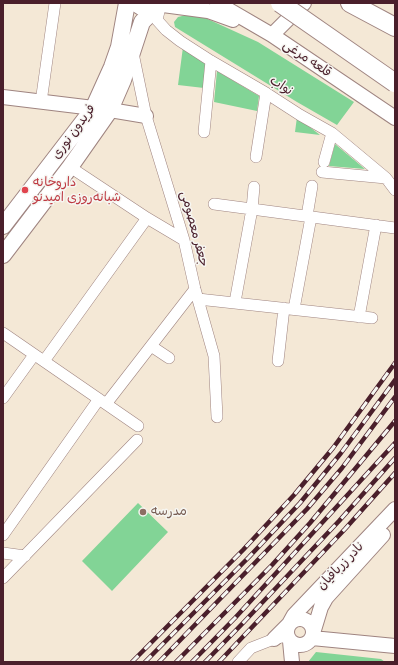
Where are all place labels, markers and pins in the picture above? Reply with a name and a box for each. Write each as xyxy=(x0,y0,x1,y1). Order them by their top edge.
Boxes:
place label: داروخانه شبانه‌روزی امیدنو xyxy=(33,175,121,206)
marker: داروخانه شبانه‌روزی امیدنو xyxy=(20,185,30,195)
place label: مدرسه xyxy=(151,504,187,520)
marker: مدرسه xyxy=(138,507,148,517)

